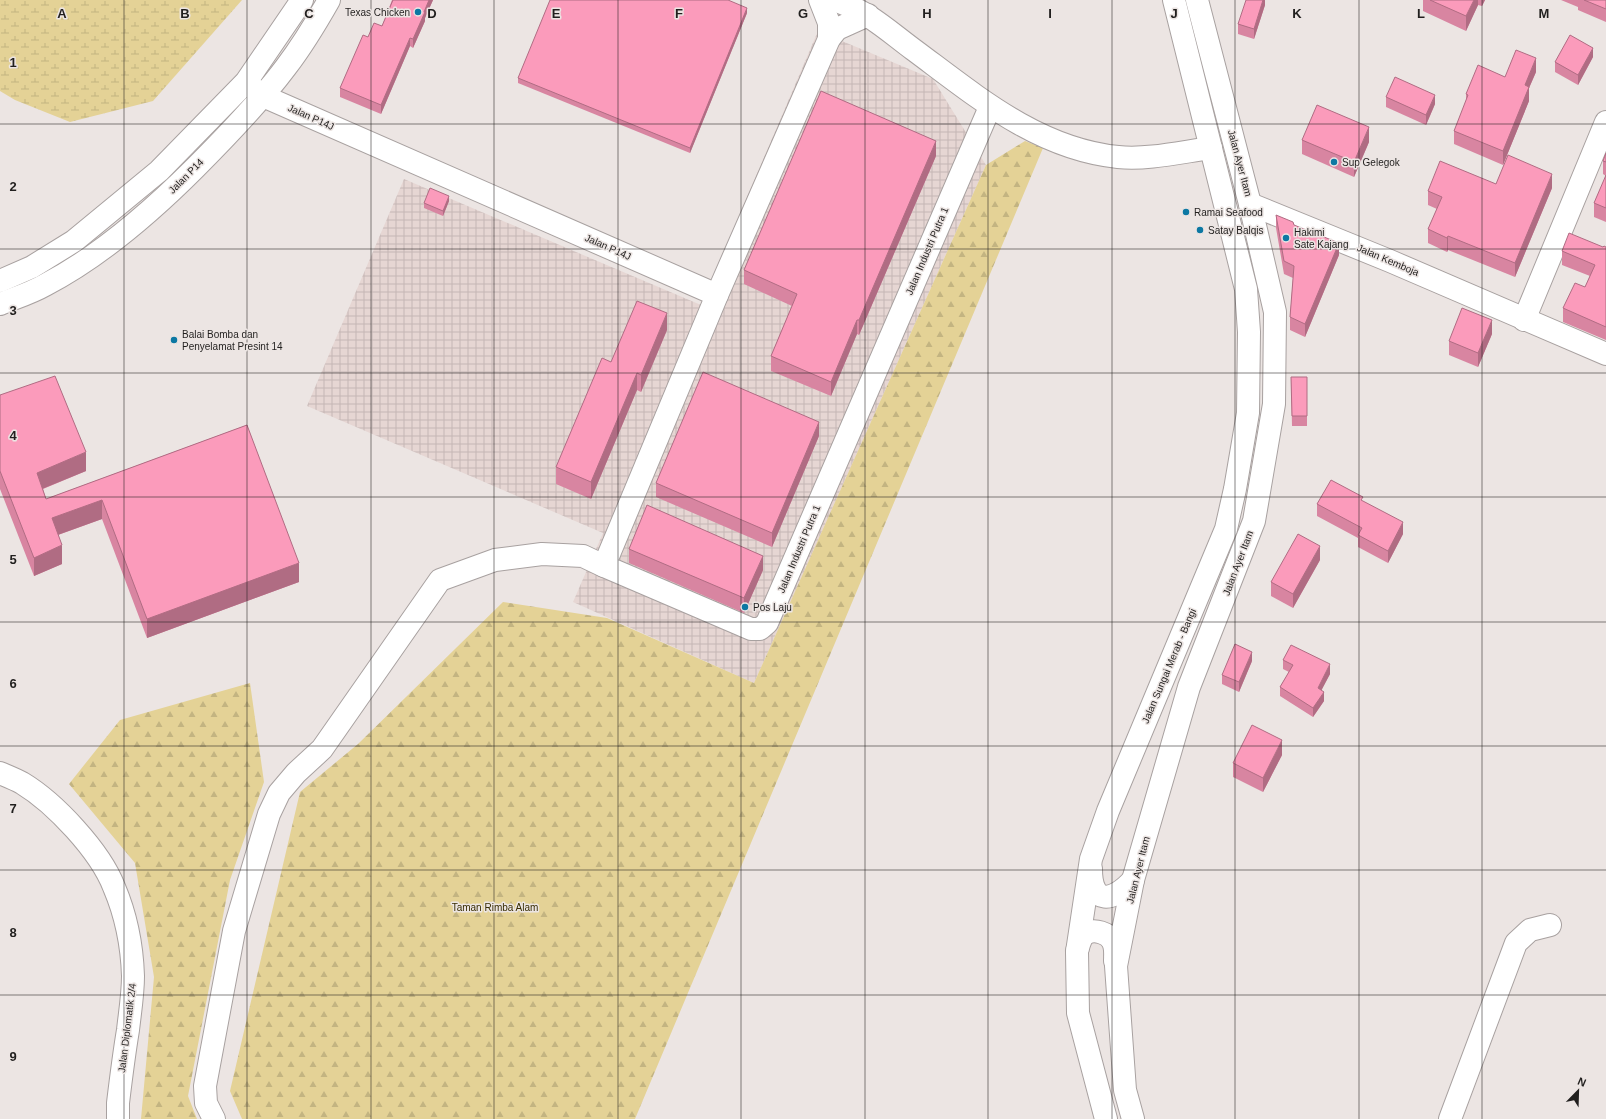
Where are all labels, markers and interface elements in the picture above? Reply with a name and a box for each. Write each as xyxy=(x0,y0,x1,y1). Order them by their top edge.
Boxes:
text: A xyxy=(57,6,67,21)
text: B xyxy=(180,6,190,21)
text: C xyxy=(304,6,314,21)
text: D xyxy=(427,6,437,21)
text: E xyxy=(552,6,561,21)
text: F xyxy=(675,6,683,21)
text: G xyxy=(798,6,808,21)
text: H xyxy=(922,6,932,21)
text: I xyxy=(1048,6,1052,21)
text: J xyxy=(1170,6,1178,21)
text: K xyxy=(1292,6,1302,21)
text: L xyxy=(1417,6,1425,21)
text: M xyxy=(1539,6,1549,21)
place label: Texas Chicken xyxy=(345,7,410,18)
marker: Texas Chicken xyxy=(413,7,423,17)
text: 1 xyxy=(9,55,17,70)
street label: Jalan P14J xyxy=(286,102,336,132)
street label: Jalan Ayer Itam xyxy=(1226,128,1254,198)
street label: Jalan P14 xyxy=(166,156,206,196)
marker: Sup Gelegok xyxy=(1329,157,1339,167)
place label: Sup Gelegok xyxy=(1342,157,1401,168)
text: 2 xyxy=(9,179,17,194)
street label: Jalan Industri Putra 1 xyxy=(903,205,951,297)
marker: Ramai Seafood xyxy=(1181,207,1191,217)
place label: Ramai Seafood xyxy=(1194,207,1263,218)
marker: Satay Balqis xyxy=(1195,225,1205,235)
place label: Satay Balqis xyxy=(1208,225,1264,236)
place label: Hakimi Sate Kajang xyxy=(1294,227,1349,250)
street label: Jalan P14J xyxy=(583,232,633,262)
marker: Hakimi Sate Kajang xyxy=(1281,233,1291,243)
street label: Jalan Kemboja xyxy=(1355,242,1421,278)
text: 3 xyxy=(9,303,17,318)
place label: Balai Bomba dan Penyelamat Presint 14 xyxy=(182,329,283,352)
marker: Balai Bomba dan Penyelamat Presint 14 xyxy=(169,335,179,345)
text: 4 xyxy=(9,428,17,443)
street label: Jalan Industri Putra 1 xyxy=(775,503,823,595)
street label: Jalan Ayer Itam xyxy=(1221,529,1255,597)
text: 5 xyxy=(9,552,17,567)
marker: Pos Laju xyxy=(740,602,750,612)
place label: Pos Laju xyxy=(753,602,792,613)
street label: Jalan Sungai Merab - Bangi xyxy=(1140,607,1198,725)
text: 6 xyxy=(9,676,17,691)
text: 7 xyxy=(9,801,17,816)
street label: Jalan Ayer Itam xyxy=(1124,835,1152,905)
park label: Taman Rimba Alam xyxy=(452,902,538,913)
text: 8 xyxy=(9,925,17,940)
street label: Jalan Diplomatik 2/4 xyxy=(116,982,138,1073)
text: 9 xyxy=(9,1049,17,1064)
north arrow xyxy=(1558,1071,1598,1111)
text: N xyxy=(1576,1075,1588,1089)

